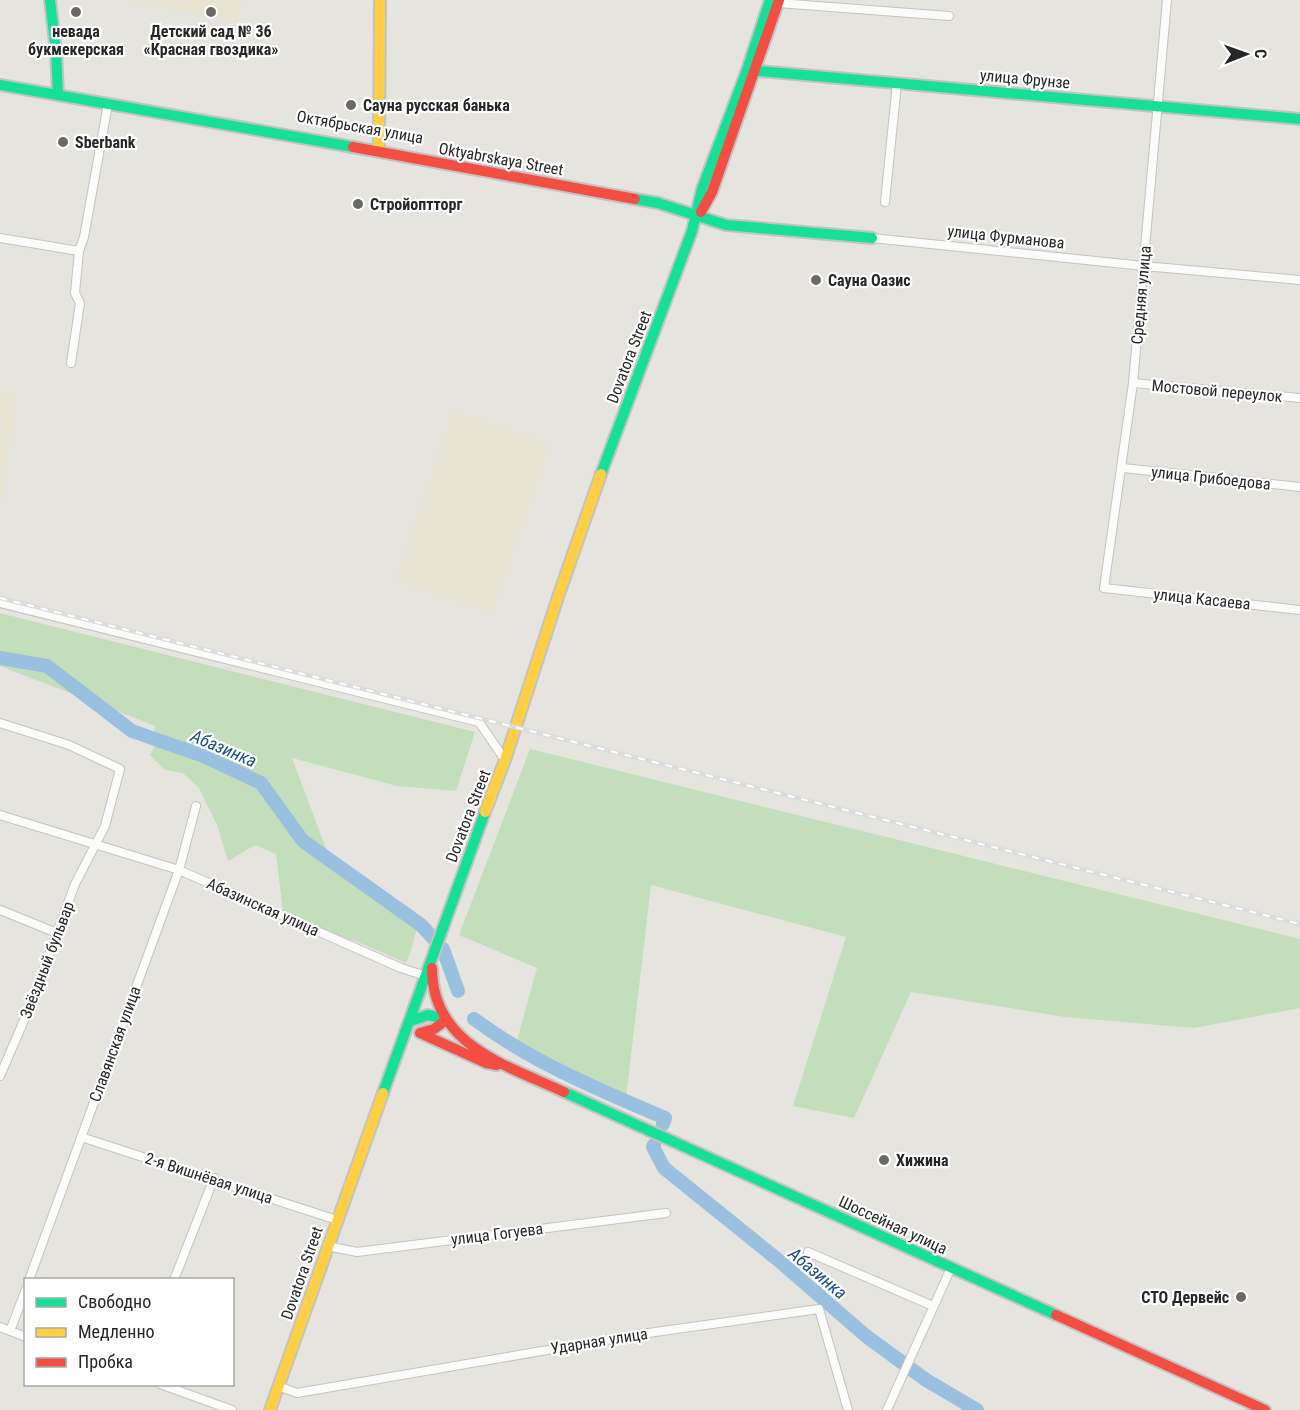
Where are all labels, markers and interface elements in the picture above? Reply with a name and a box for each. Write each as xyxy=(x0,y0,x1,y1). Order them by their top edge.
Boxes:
marker: невада букмекерская xyxy=(69,5,83,19)
marker: Детский сад № 36 «Красная гвоздика» xyxy=(204,5,218,19)
place label: невада букмекерская xyxy=(28,22,124,59)
place label: Детский сад № 36 «Красная гвоздика» xyxy=(144,22,278,59)
north arrow xyxy=(1216,24,1276,84)
text: С xyxy=(1251,49,1270,58)
street label: улица Фрунзе xyxy=(979,66,1071,92)
place label: Сауна русская банька xyxy=(363,96,510,115)
marker: Сауна русская банька xyxy=(344,98,358,112)
street label: Октябрьская улица xyxy=(295,107,425,147)
place label: Sberbank xyxy=(75,133,136,152)
marker: Sberbank xyxy=(56,135,70,149)
street label: Oktyabrskaya Street xyxy=(437,139,565,179)
place label: Стройоптторг xyxy=(370,195,462,214)
marker: Стройоптторг xyxy=(351,197,365,211)
street label: улица Фурманова xyxy=(946,221,1066,253)
street label: Средняя улица xyxy=(1127,245,1155,345)
place label: Сауна Оазис xyxy=(828,271,911,290)
marker: Сауна Оазис xyxy=(809,273,823,287)
street label: Dovatora Street xyxy=(603,308,655,406)
street label: Мостовой переулок xyxy=(1151,376,1283,406)
street label: улица Грибоедова xyxy=(1150,462,1272,494)
street label: улица Касаева xyxy=(1153,584,1251,614)
water label: Абазинка xyxy=(187,724,260,771)
street label: Dovatora Street xyxy=(442,767,494,865)
street label: Абазинская улица xyxy=(204,874,322,940)
street label: Звёздный бульвар xyxy=(16,899,78,1021)
street label: Славянская улица xyxy=(85,984,145,1104)
street label: 2-я Вишнёвая улица xyxy=(143,1148,275,1208)
place label: Хижина xyxy=(896,1151,949,1170)
marker: Хижина xyxy=(877,1153,891,1167)
street label: Шоссейная улица xyxy=(836,1192,950,1258)
street label: улица Гогуева xyxy=(450,1219,544,1249)
street label: Dovatora Street xyxy=(277,1224,327,1322)
water label: Абазинка xyxy=(784,1242,851,1303)
legend xyxy=(24,1278,234,1386)
place label: СТО Дервейс xyxy=(1141,1288,1229,1307)
marker: СТО Дервейс xyxy=(1234,1290,1248,1304)
text: Свободно xyxy=(78,1291,151,1312)
text: Медленно xyxy=(78,1321,155,1342)
street label: Ударная улица xyxy=(549,1324,649,1358)
text: Пробка xyxy=(78,1351,133,1372)

